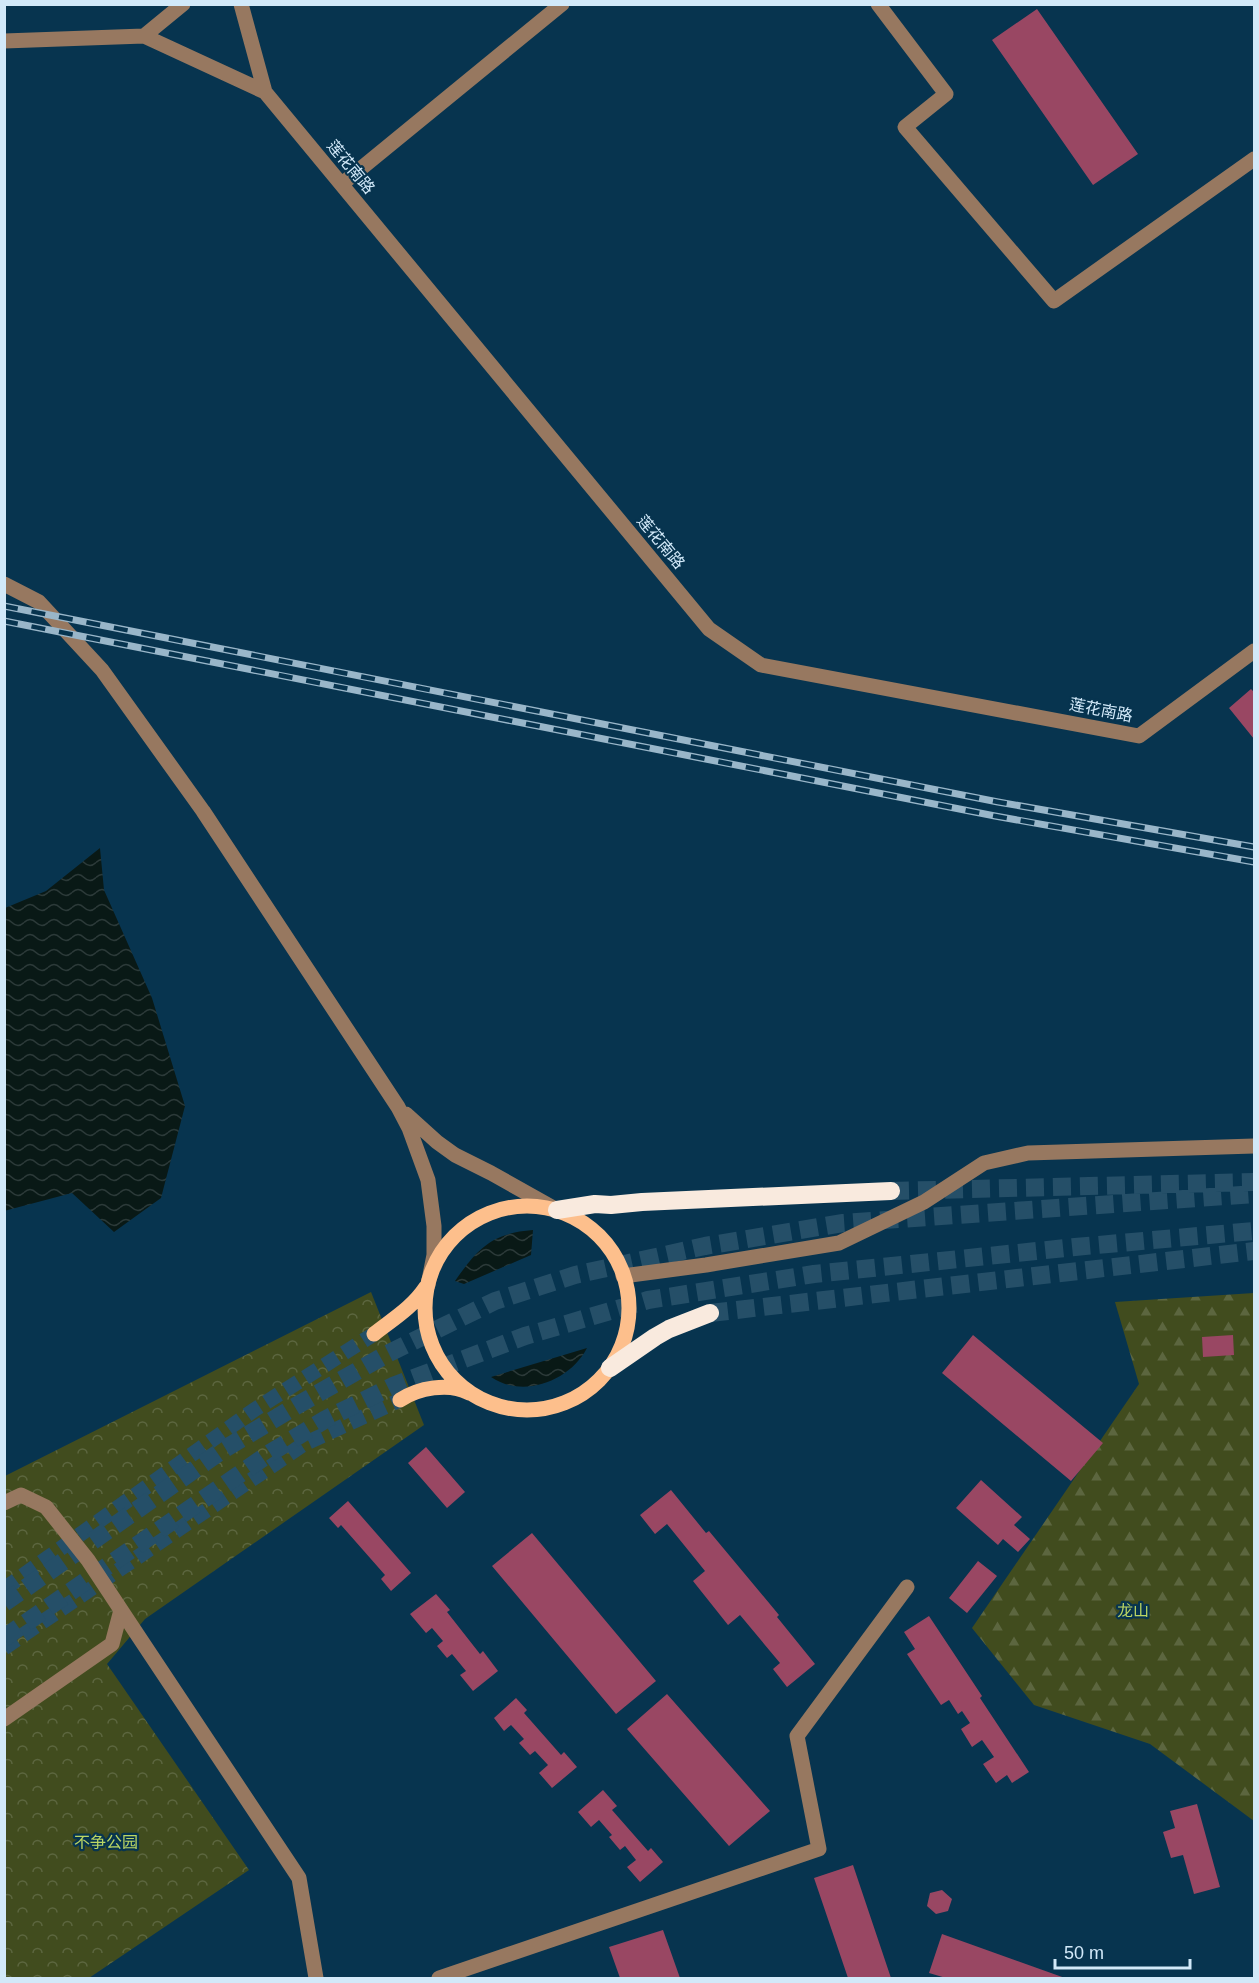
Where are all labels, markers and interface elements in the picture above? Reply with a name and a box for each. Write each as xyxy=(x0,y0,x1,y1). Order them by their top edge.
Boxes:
street label: 莲花南路 xyxy=(324,137,378,197)
street label: 莲花南路 xyxy=(634,512,688,572)
street label: 莲花南路 xyxy=(1068,696,1134,724)
park label: 龙山 xyxy=(1117,1602,1149,1619)
park label: 不争公园 xyxy=(74,1834,138,1851)
scale bar xyxy=(1055,1932,1190,1970)
text: 50 m xyxy=(1064,1943,1104,1963)

